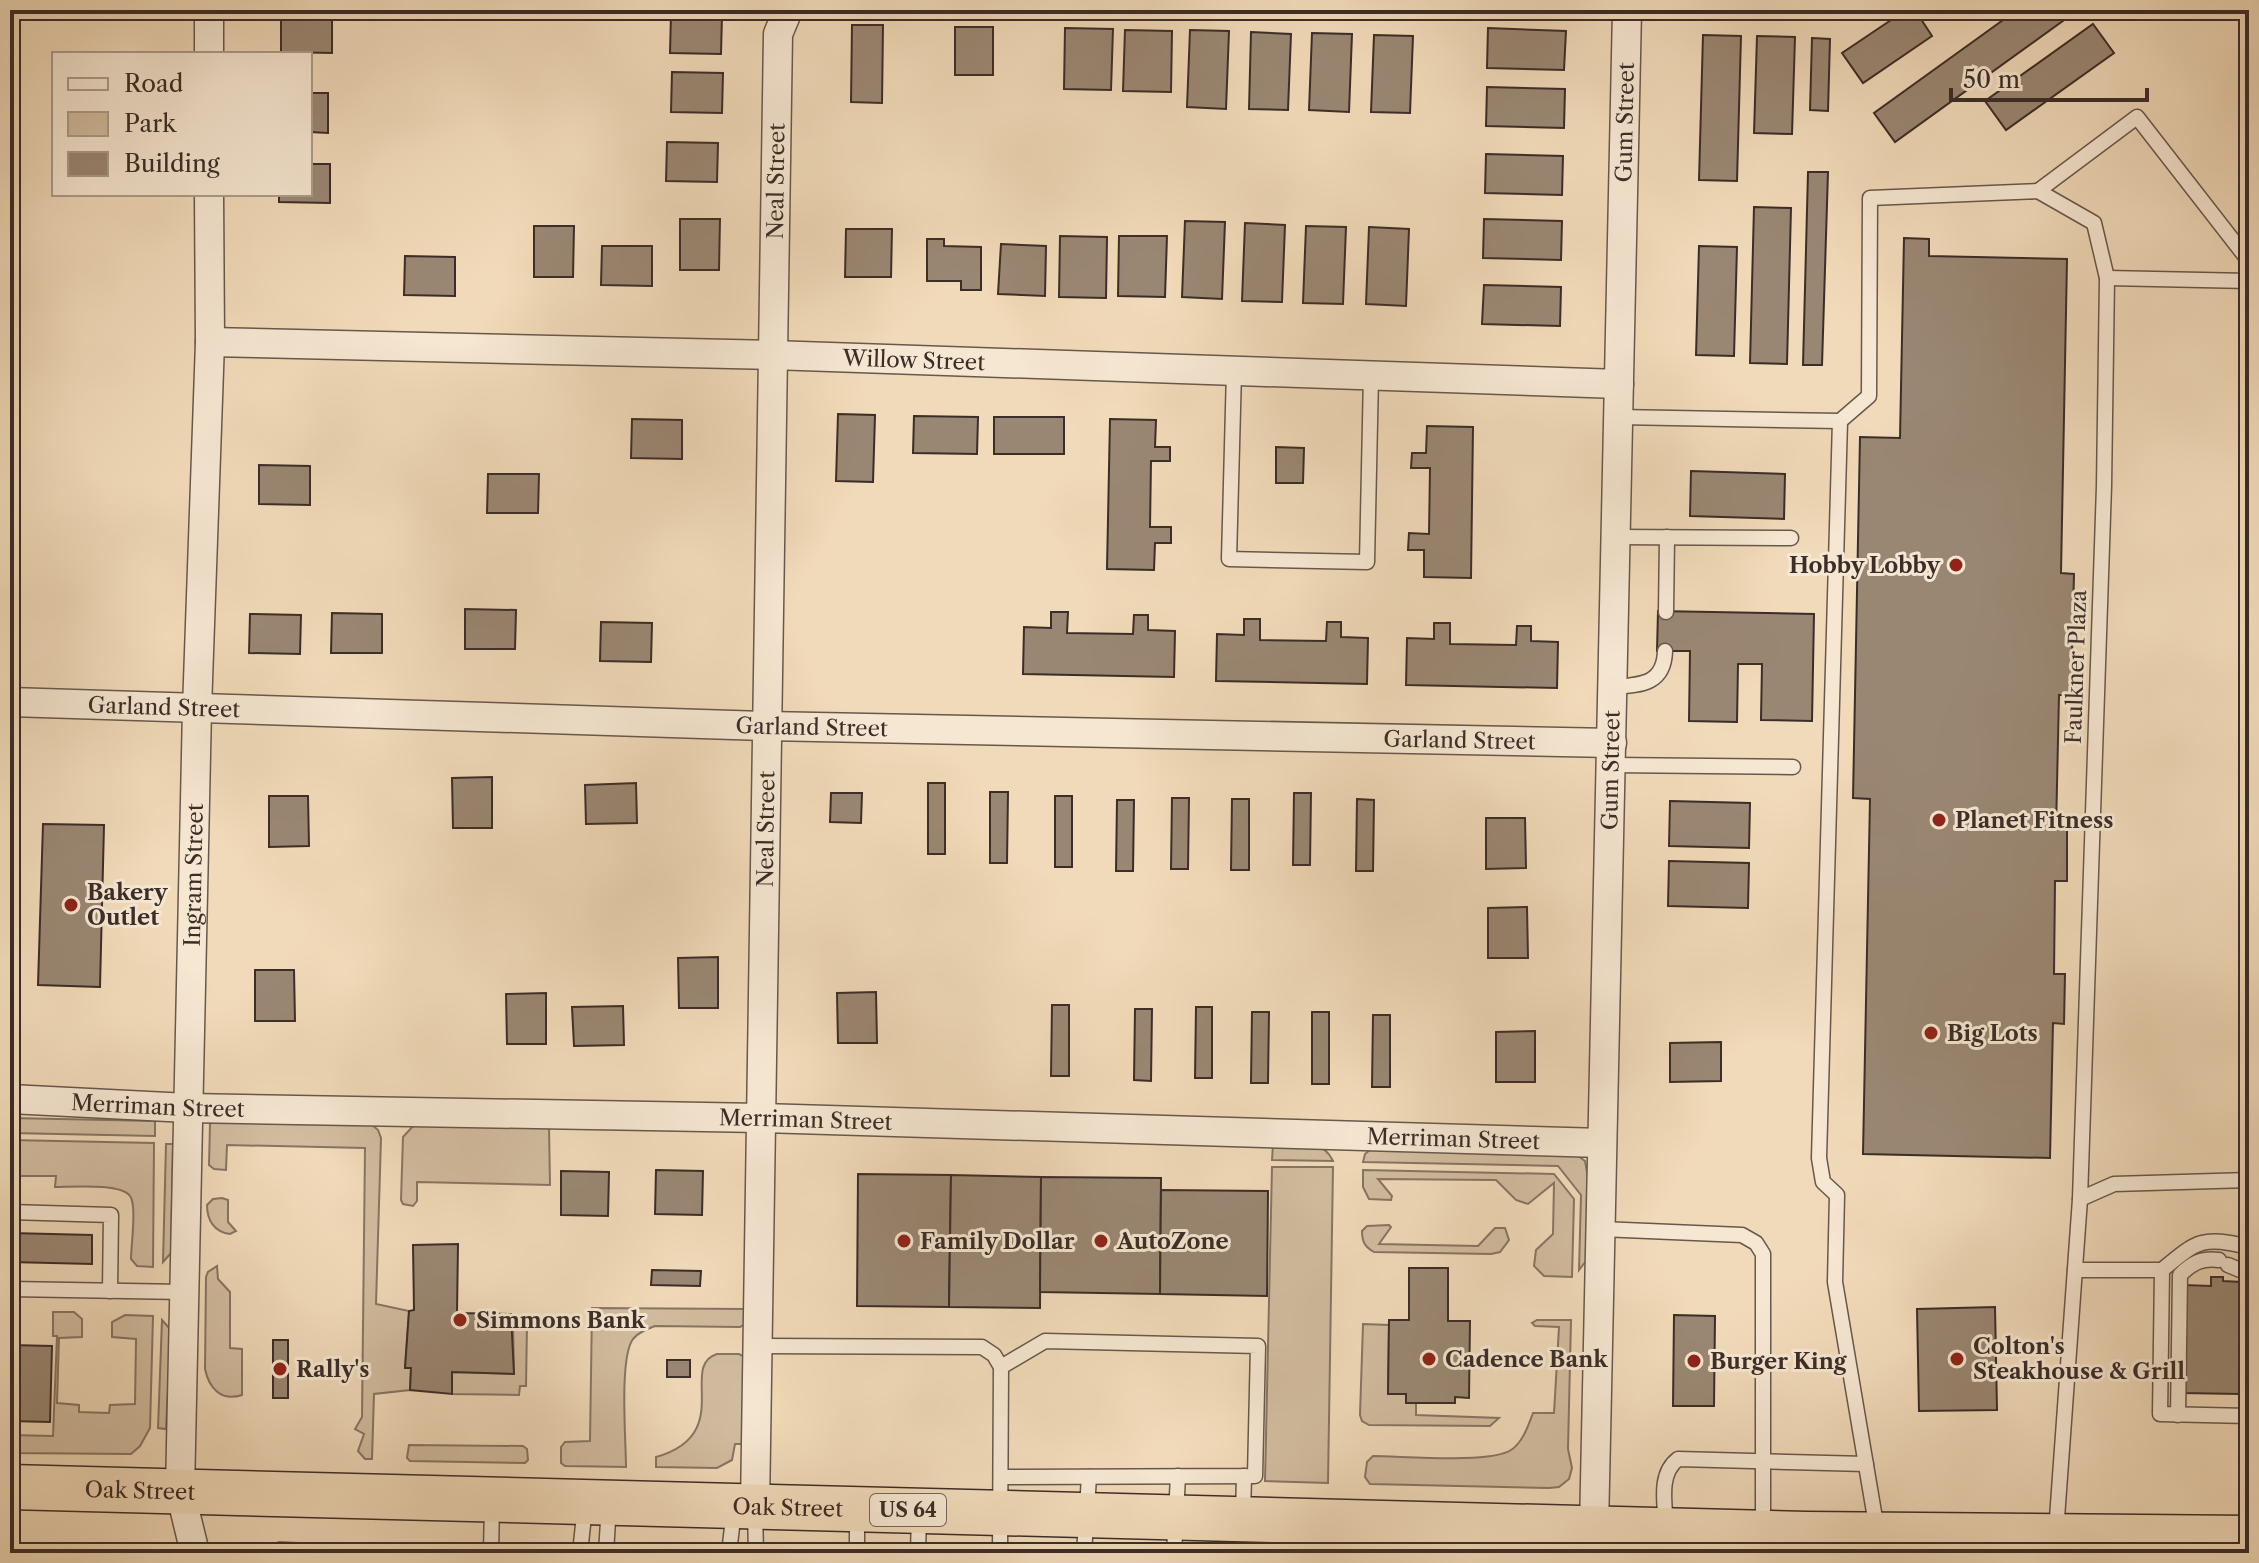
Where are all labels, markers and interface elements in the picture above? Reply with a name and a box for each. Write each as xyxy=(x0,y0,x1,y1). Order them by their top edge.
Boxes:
legend xyxy=(52,52,312,196)
scale bar xyxy=(1951,52,2147,102)
street label: Gum Street xyxy=(1610,62,1639,183)
text: 50 m xyxy=(1963,65,2020,94)
text: Road xyxy=(124,69,184,98)
text: Park xyxy=(124,109,177,138)
street label: Neal Street xyxy=(761,123,790,240)
text: Building xyxy=(124,149,220,178)
street label: Willow Street xyxy=(841,344,986,376)
place label: Hobby Lobby xyxy=(1789,552,1940,579)
marker: Hobby Lobby xyxy=(1947,556,1965,574)
street label: Faulkner Plaza xyxy=(2060,589,2092,745)
street label: Garland Street xyxy=(87,691,241,723)
street label: Gum Street xyxy=(1596,710,1625,830)
street label: Garland Street xyxy=(735,712,888,742)
street label: Garland Street xyxy=(1383,725,1536,755)
street label: Neal Street xyxy=(751,770,780,887)
street label: Ingram Street xyxy=(178,803,208,947)
place label: Planet Fitness xyxy=(1955,807,2113,834)
marker: Planet Fitness xyxy=(1930,811,1948,829)
place label: Bakery Outlet xyxy=(87,879,168,931)
marker: Bakery Outlet xyxy=(62,896,80,914)
place label: Big Lots xyxy=(1947,1020,2038,1047)
marker: Big Lots xyxy=(1922,1024,1940,1042)
street label: Merriman Street xyxy=(71,1089,245,1122)
street label: Merriman Street xyxy=(719,1104,893,1135)
street label: Merriman Street xyxy=(1366,1123,1541,1155)
place label: Family Dollar xyxy=(920,1228,1075,1255)
place label: AutoZone xyxy=(1116,1228,1229,1255)
marker: Family Dollar xyxy=(895,1232,913,1250)
marker: AutoZone xyxy=(1092,1232,1110,1250)
place label: Simmons Bank xyxy=(476,1307,646,1334)
marker: Simmons Bank xyxy=(451,1311,469,1329)
place label: Colton's Steakhouse & Grill xyxy=(1973,1333,2185,1385)
place label: Cadence Bank xyxy=(1445,1346,1608,1373)
place label: Burger King xyxy=(1710,1348,1848,1375)
marker: Cadence Bank xyxy=(1420,1350,1438,1368)
marker: Colton's Steakhouse & Grill xyxy=(1948,1350,1966,1368)
marker: Burger King xyxy=(1685,1352,1703,1370)
place label: Rally's xyxy=(296,1356,369,1383)
marker: Rally's xyxy=(271,1360,289,1378)
street label: Oak Street xyxy=(84,1475,196,1505)
street label: Oak Street xyxy=(732,1492,844,1522)
road number: US 64 xyxy=(870,1494,946,1526)

